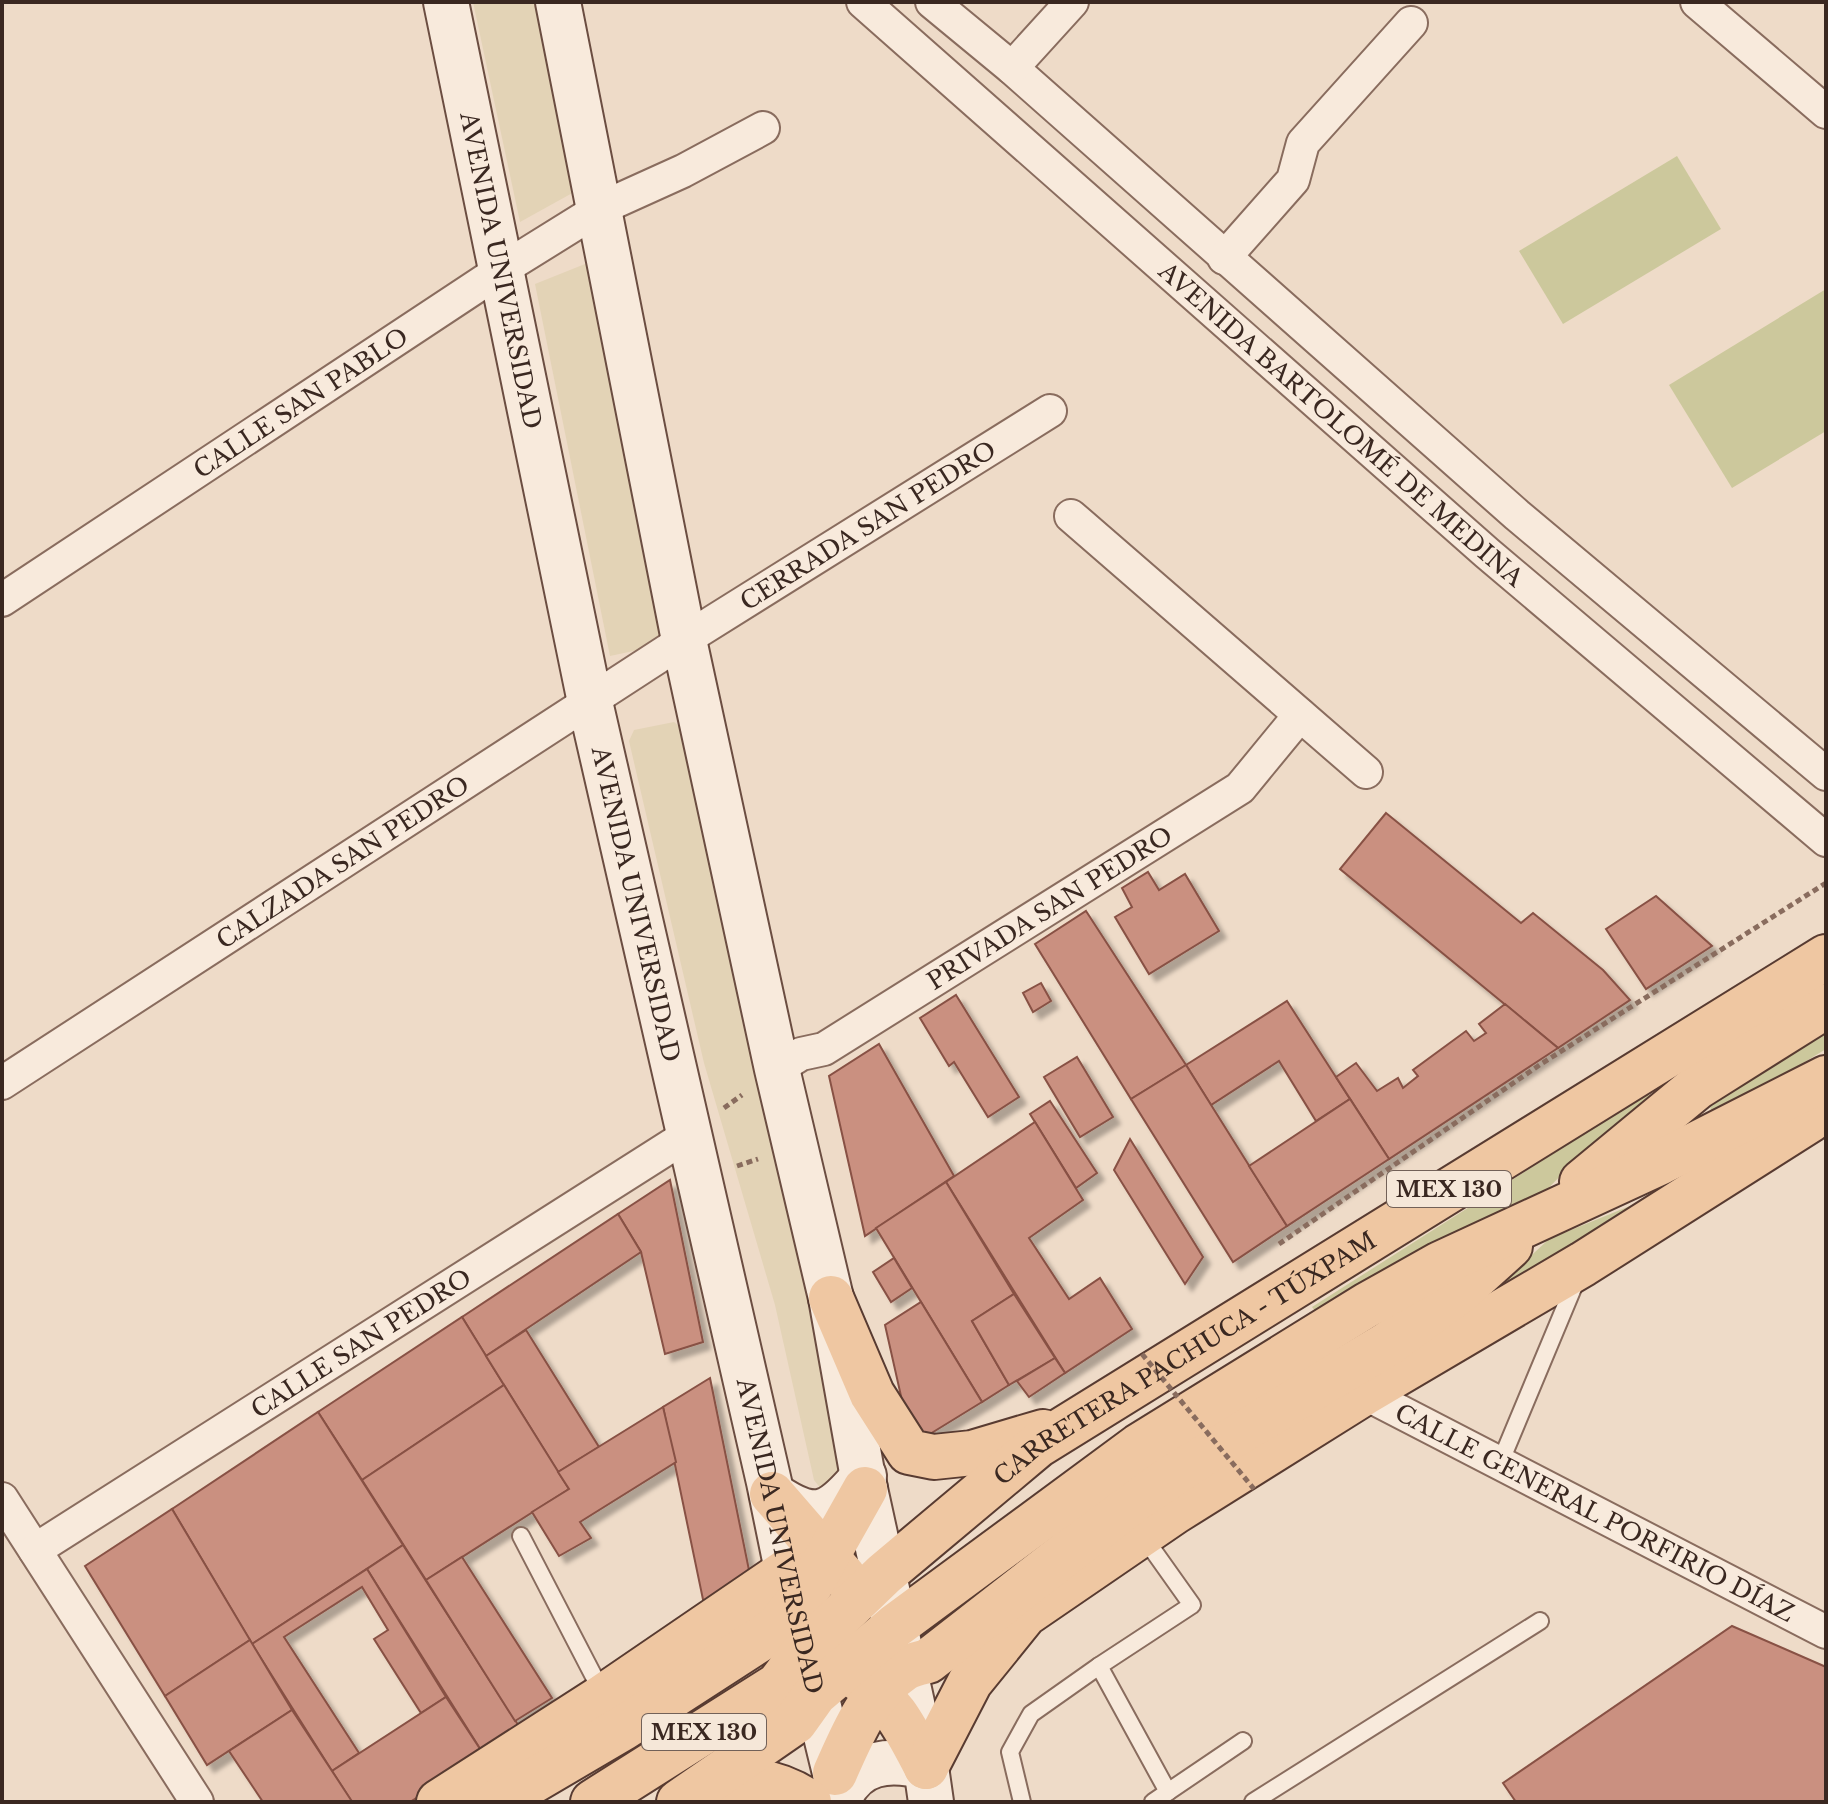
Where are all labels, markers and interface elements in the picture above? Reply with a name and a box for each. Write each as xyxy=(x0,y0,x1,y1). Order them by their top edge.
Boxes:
street label: AVENIDA UNIVERSIDAD xyxy=(454,108,548,431)
street label: AVENIDA BARTOLOMÉ DE MEDINA xyxy=(1153,255,1530,592)
street label: CALLE SAN PABLO xyxy=(188,321,413,484)
street label: CERRADA SAN PEDRO xyxy=(734,434,1001,616)
street label: AVENIDA UNIVERSIDAD xyxy=(586,743,687,1065)
street label: CALZADA SAN PEDRO xyxy=(211,769,474,954)
street label: PRIVADA SAN PEDRO xyxy=(921,820,1177,995)
road number: MEX 130 xyxy=(1387,1171,1511,1207)
street label: CARRETERA PACHUCA - TÚXPAM xyxy=(987,1225,1381,1491)
street label: CALLE SAN PEDRO xyxy=(245,1262,476,1424)
street label: AVENIDA UNIVERSIDAD xyxy=(731,1374,830,1697)
street label: CALLE GENERAL PORFIRIO DÍAZ xyxy=(1390,1397,1799,1628)
road number: MEX 130 xyxy=(642,1714,766,1750)

